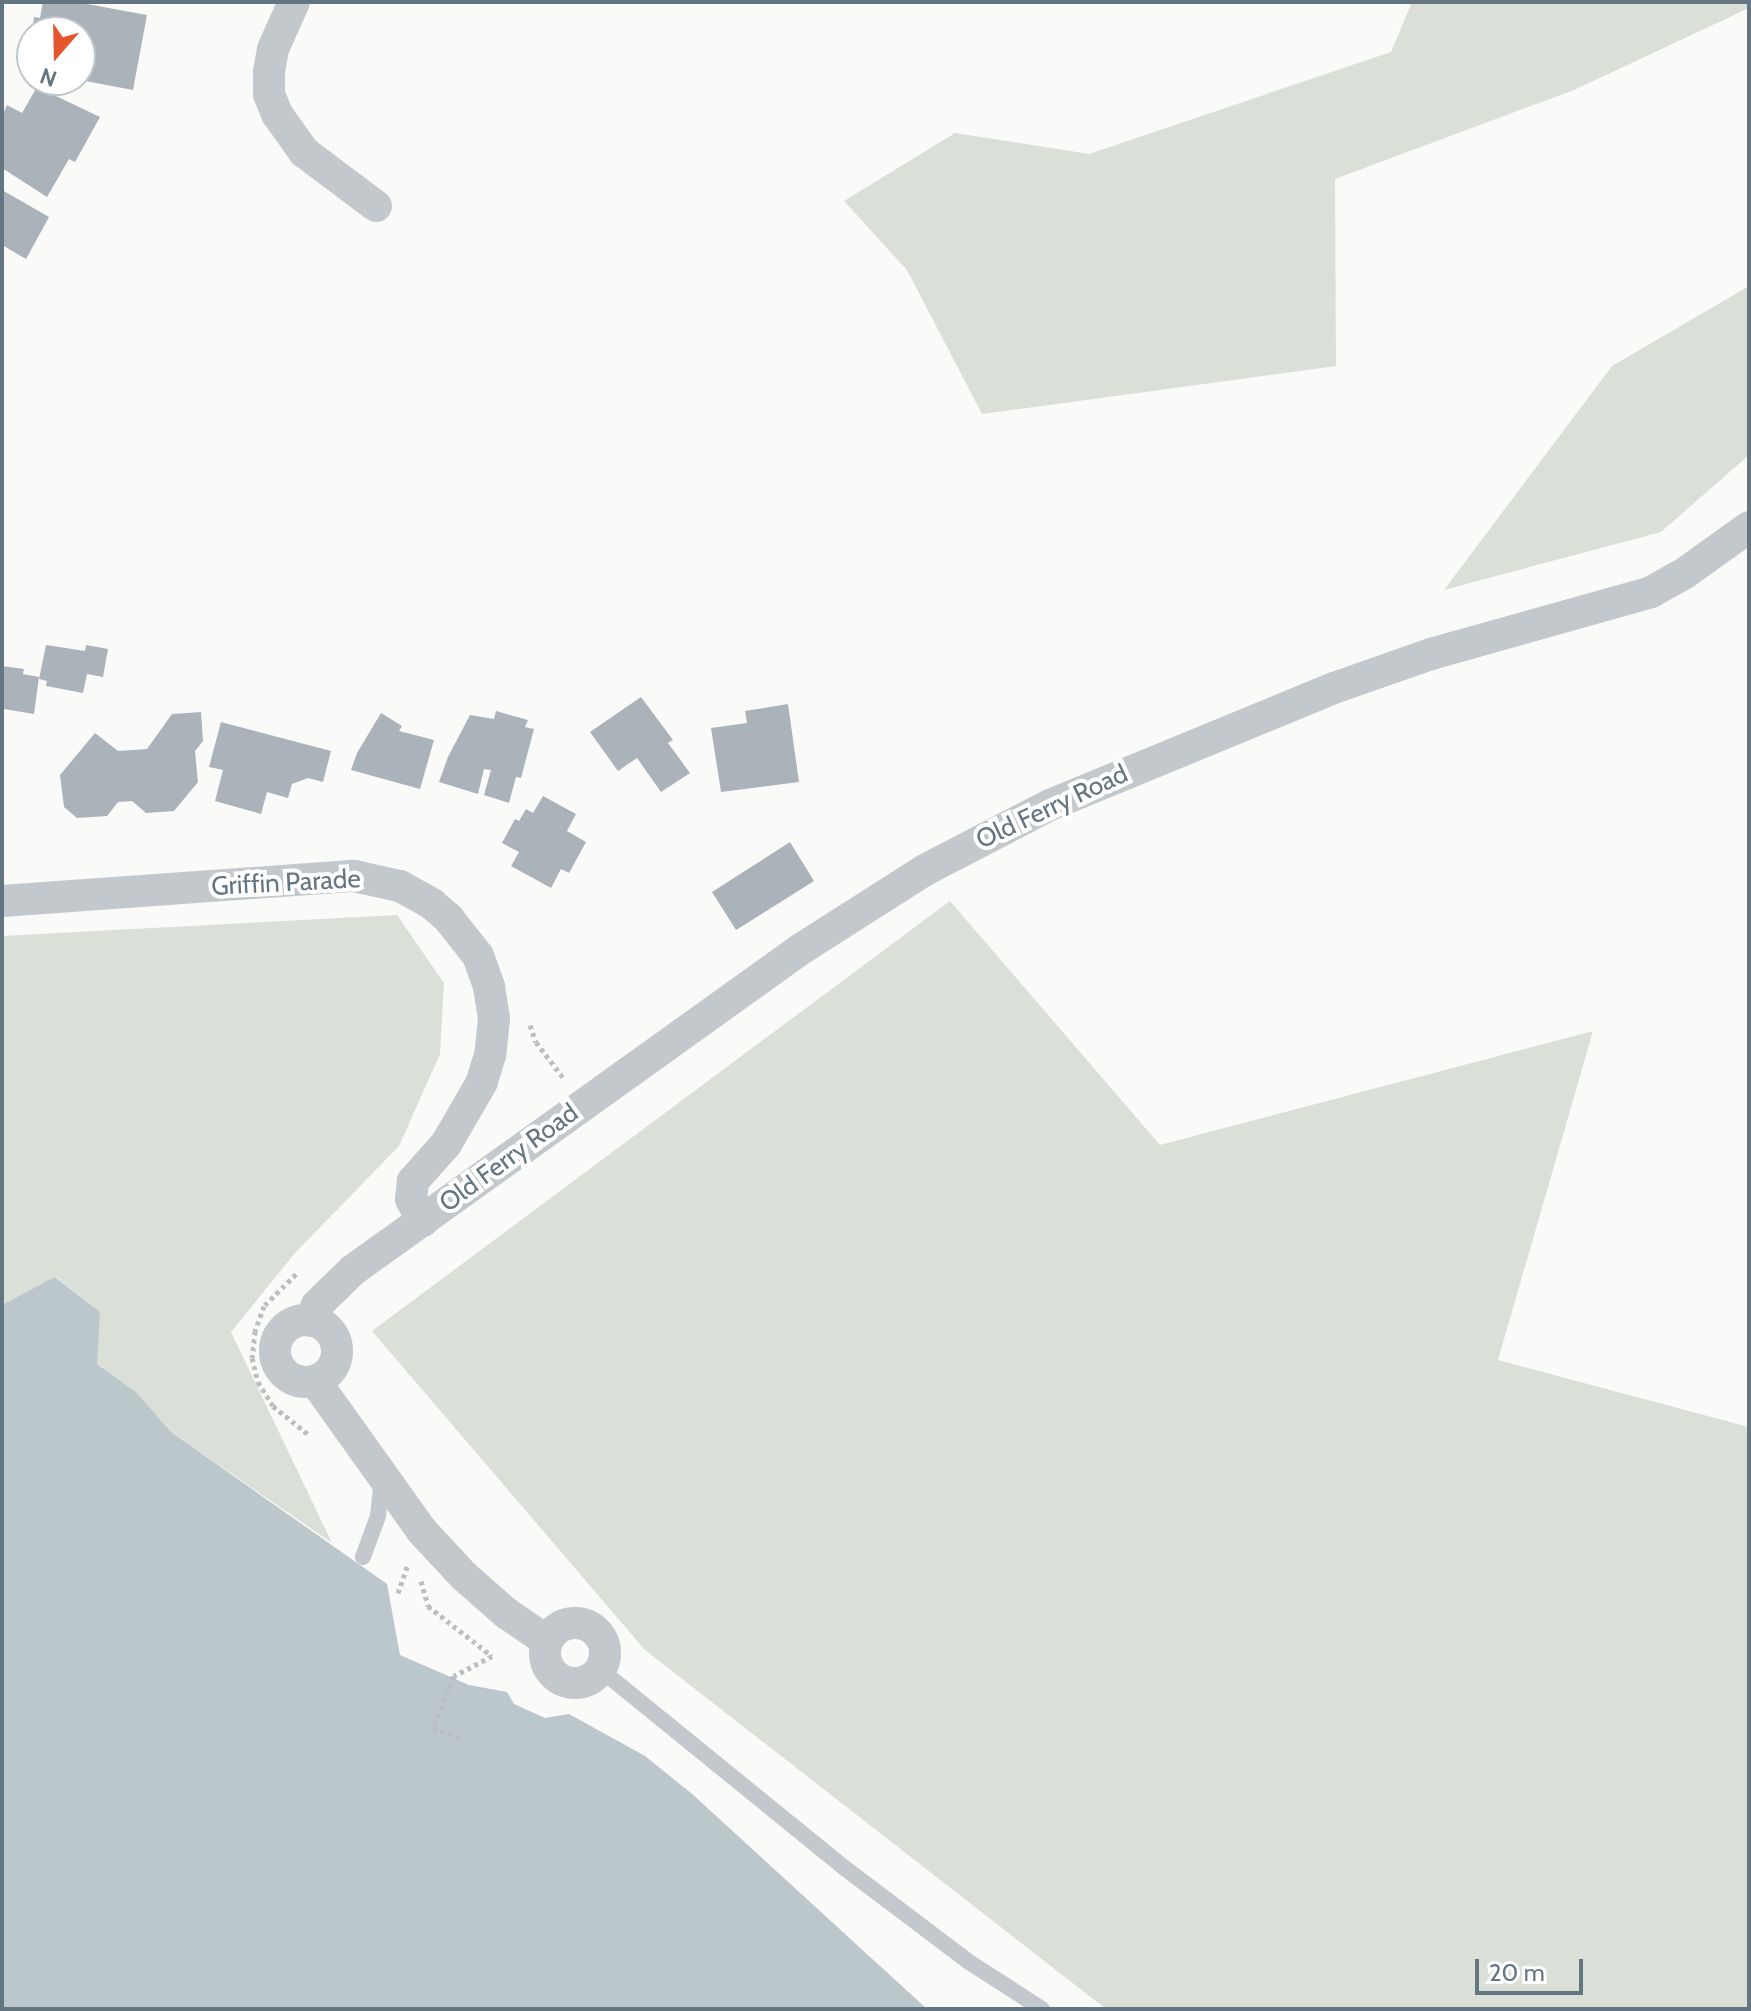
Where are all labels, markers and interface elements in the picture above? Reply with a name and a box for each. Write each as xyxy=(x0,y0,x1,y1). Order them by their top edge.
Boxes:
north arrow xyxy=(16,16,96,96)
text: N xyxy=(36,62,60,92)
street label: Old Ferry Road xyxy=(971,758,1133,856)
street label: Griffin Parade xyxy=(211,864,361,902)
street label: Old Ferry Road xyxy=(434,1097,584,1219)
scale bar xyxy=(1479,1943,1587,1993)
text: 20 m xyxy=(1489,1958,1545,1987)

